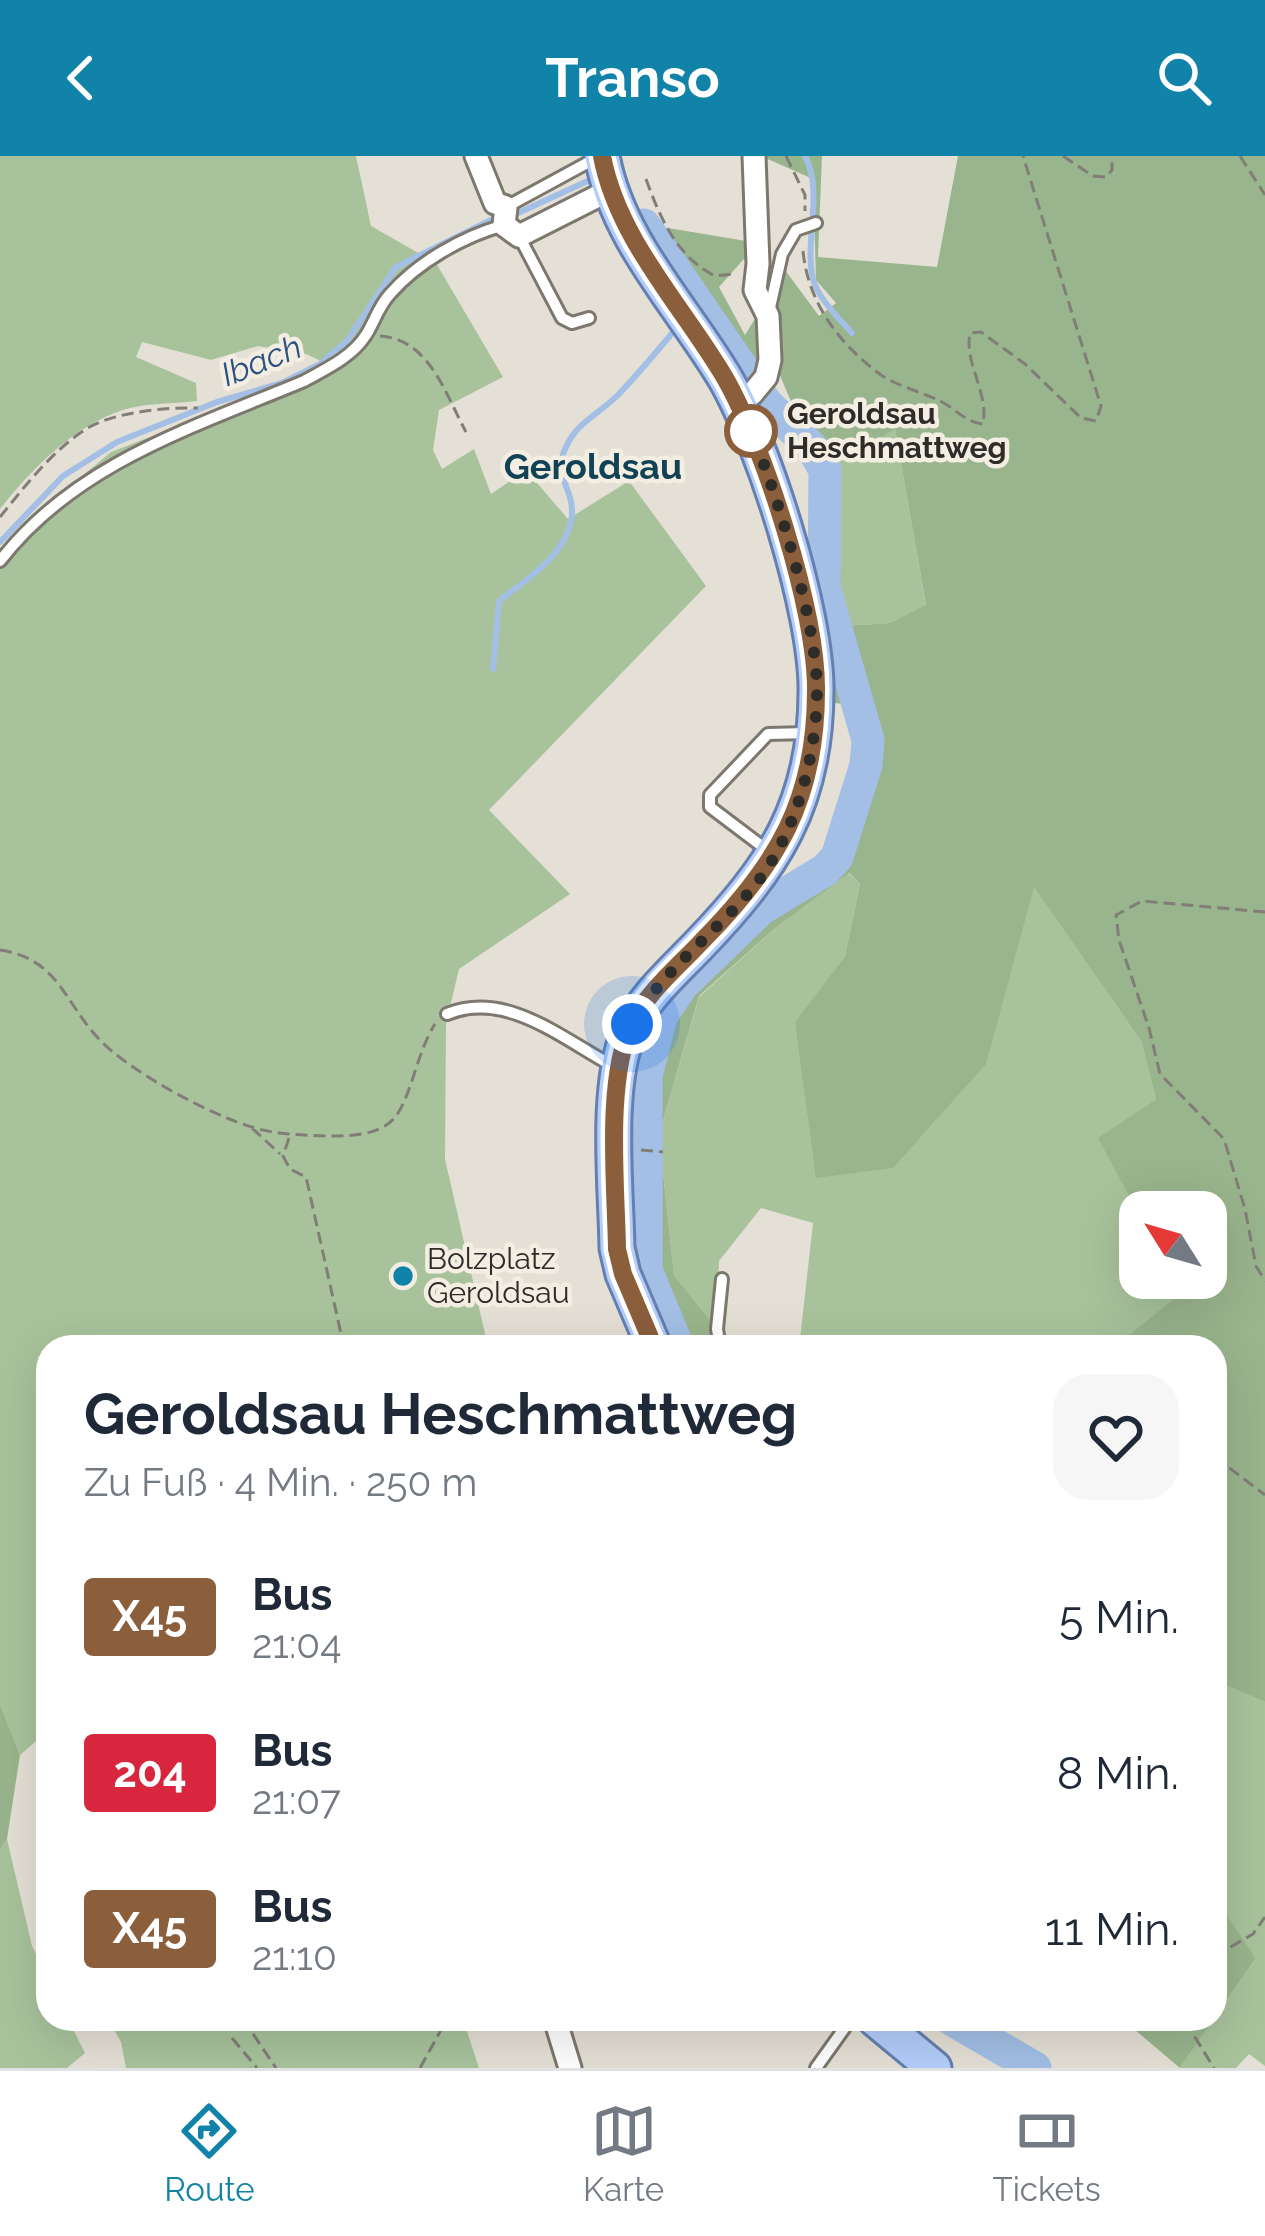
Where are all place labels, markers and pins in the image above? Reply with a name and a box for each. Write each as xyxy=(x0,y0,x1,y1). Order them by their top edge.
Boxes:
place label: Geroldsau Heschmattweg xyxy=(787,396,1006,465)
marker: Geroldsau Heschmattweg xyxy=(726,406,776,456)
place label: Bolzplatz Geroldsau xyxy=(427,1241,569,1310)
marker: Bolzplatz Geroldsau xyxy=(390,1263,416,1289)

